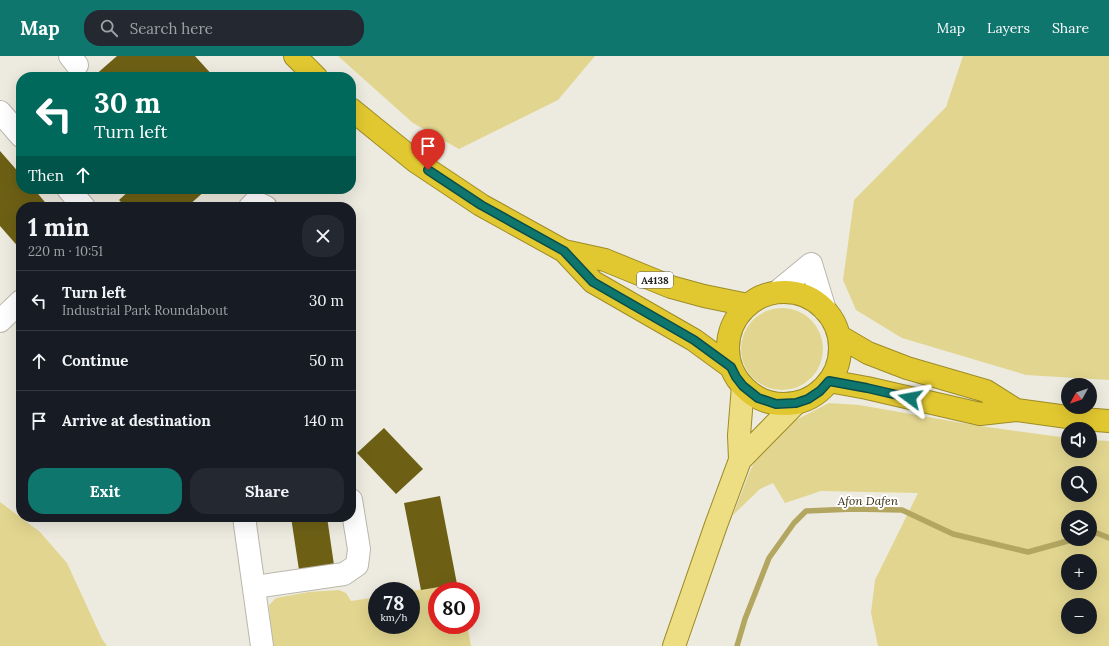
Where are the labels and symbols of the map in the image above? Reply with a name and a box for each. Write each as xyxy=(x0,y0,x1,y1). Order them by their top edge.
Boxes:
pin xyxy=(411,129,445,170)
road number: A4138 xyxy=(637,272,673,288)
position arrow xyxy=(889,377,931,419)
north arrow xyxy=(1061,378,1097,414)
water label: Afon Dafen xyxy=(837,493,899,508)
speed limit sign: 80 xyxy=(428,582,480,634)

